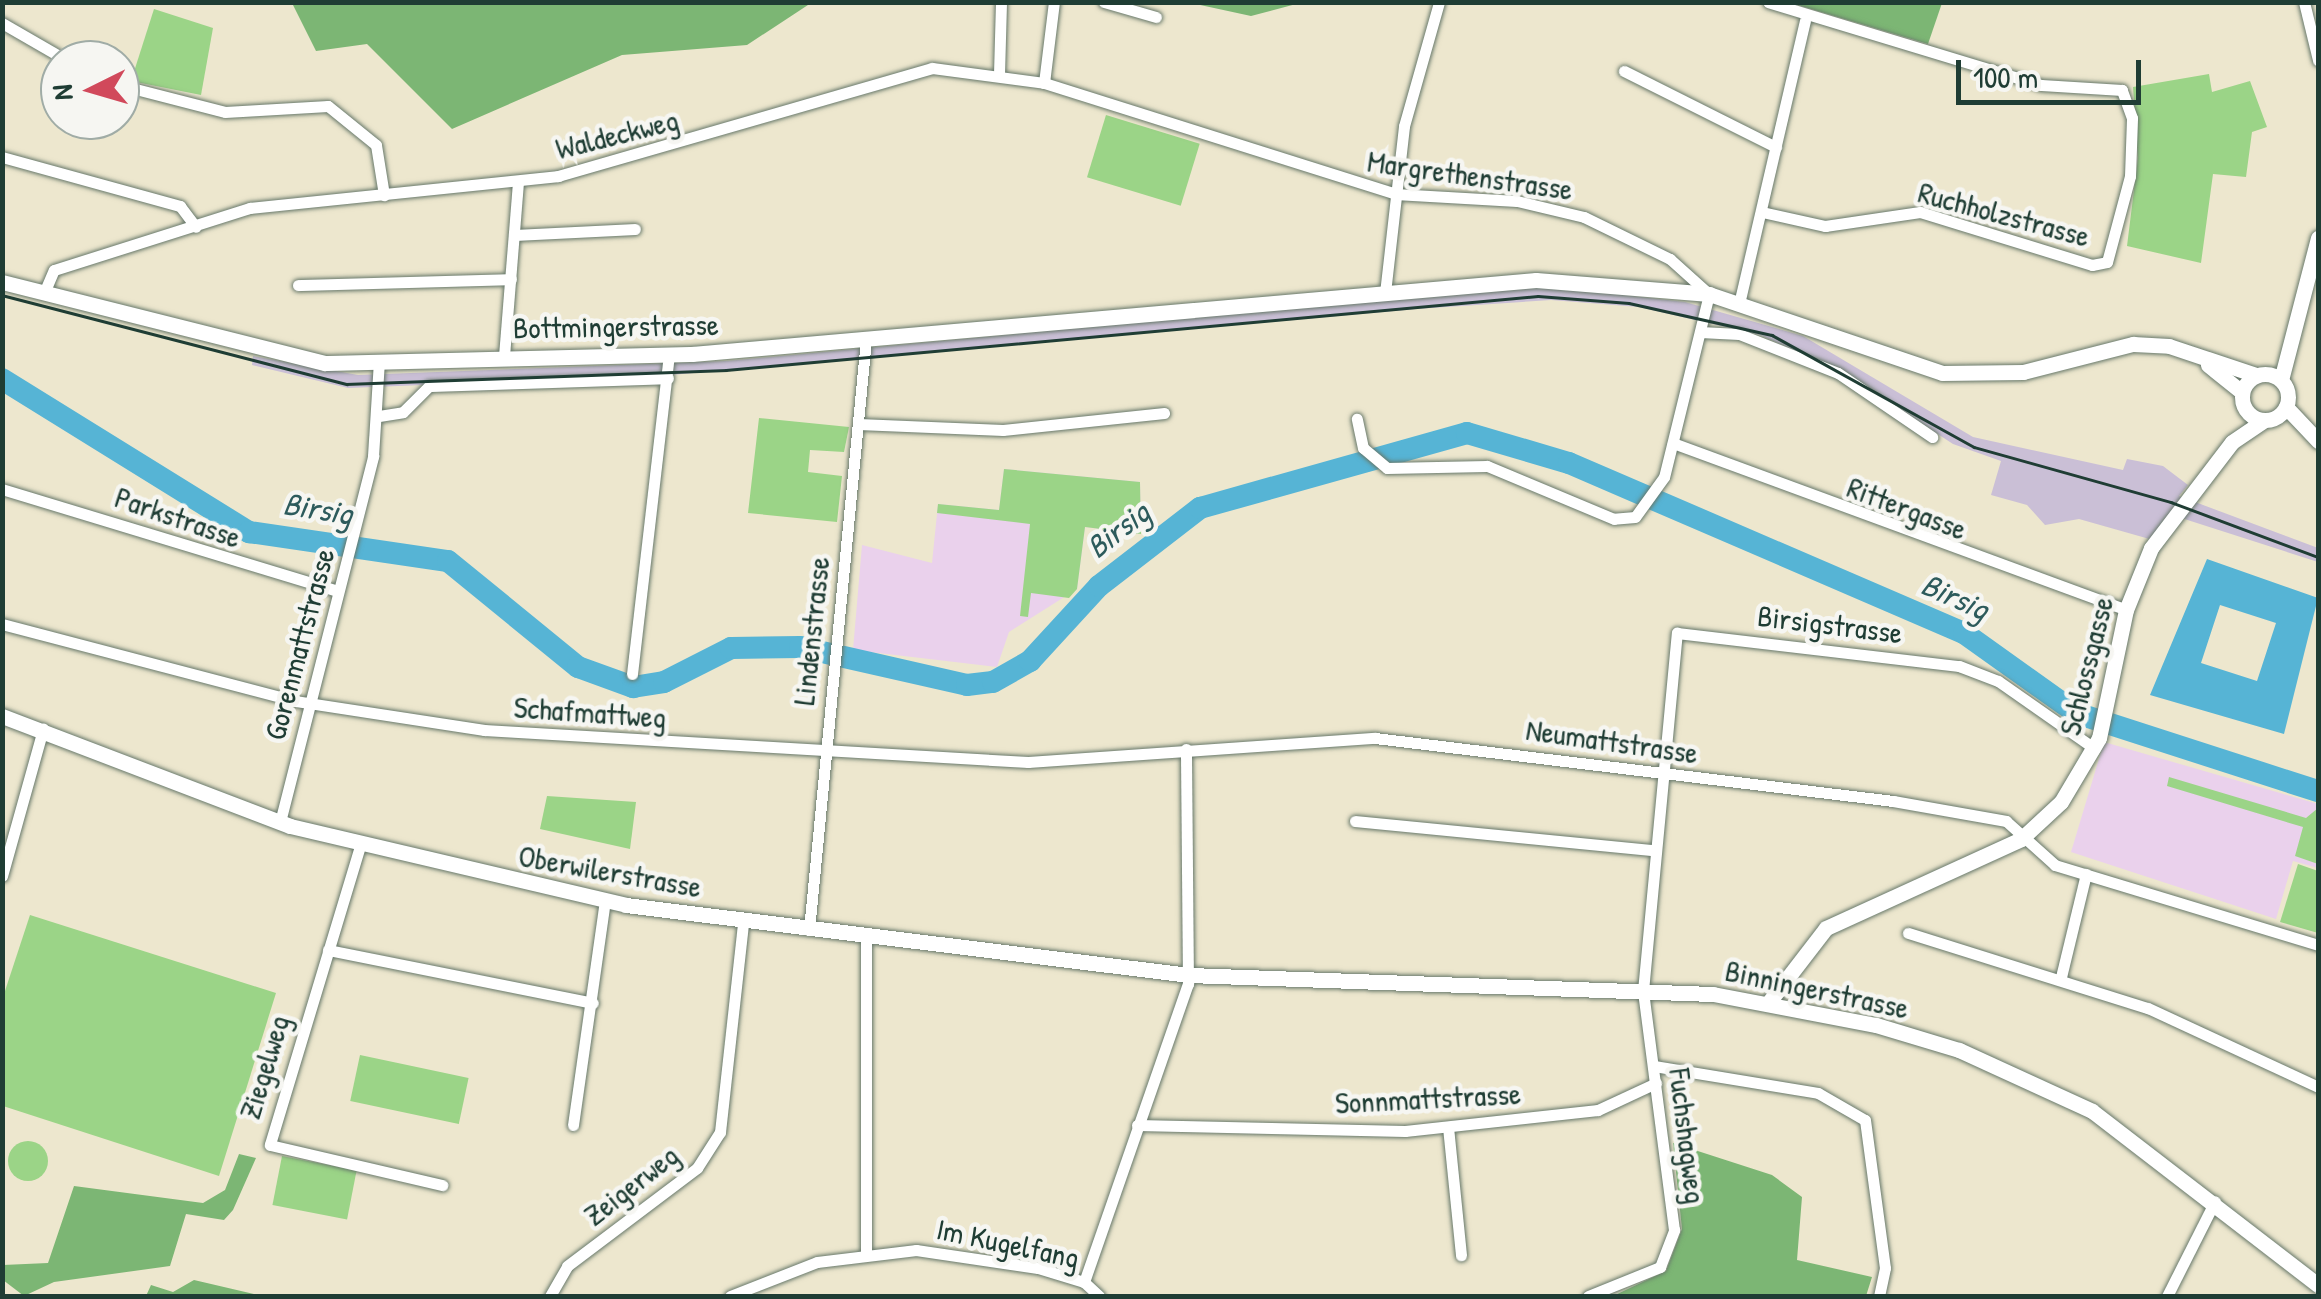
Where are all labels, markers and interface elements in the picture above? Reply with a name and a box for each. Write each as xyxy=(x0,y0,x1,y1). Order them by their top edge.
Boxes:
north arrow xyxy=(40,40,140,140)
scale bar xyxy=(1961,40,2146,102)
text: 100 m xyxy=(1973,57,2038,97)
text: N xyxy=(43,83,82,102)
street label: Waldeckweg xyxy=(552,101,682,167)
street label: Margrethenstrasse xyxy=(1365,143,1575,207)
street label: Ruchholzstrasse xyxy=(1915,174,2093,254)
street label: Bottmingerstrasse xyxy=(513,306,719,346)
street label: Rittergasse xyxy=(1842,469,1972,547)
street label: Parkstrasse xyxy=(110,479,246,555)
water label: Birsig xyxy=(281,485,355,533)
water label: Birsig xyxy=(1079,493,1157,567)
street label: Gorenmattstrasse xyxy=(256,544,342,744)
street label: Lindenstrasse xyxy=(785,555,837,707)
water label: Birsig xyxy=(1915,565,1995,629)
street label: Schlossgasse xyxy=(2051,593,2121,739)
street label: Birsigstrasse xyxy=(1756,597,1904,651)
street label: Schafmattweg xyxy=(513,689,667,735)
street label: Neumattstrasse xyxy=(1524,711,1700,771)
street label: Oberwilerstrasse xyxy=(516,837,704,905)
street label: Binningerstrasse xyxy=(1722,952,1912,1026)
street label: Ziegelweg xyxy=(231,1011,297,1123)
street label: Fuchshagweg xyxy=(1662,1066,1714,1206)
street label: Sonnmattstrasse xyxy=(1334,1075,1522,1121)
street label: Zeigerweg xyxy=(577,1137,685,1233)
street label: Im Kugelfang xyxy=(933,1210,1083,1276)

